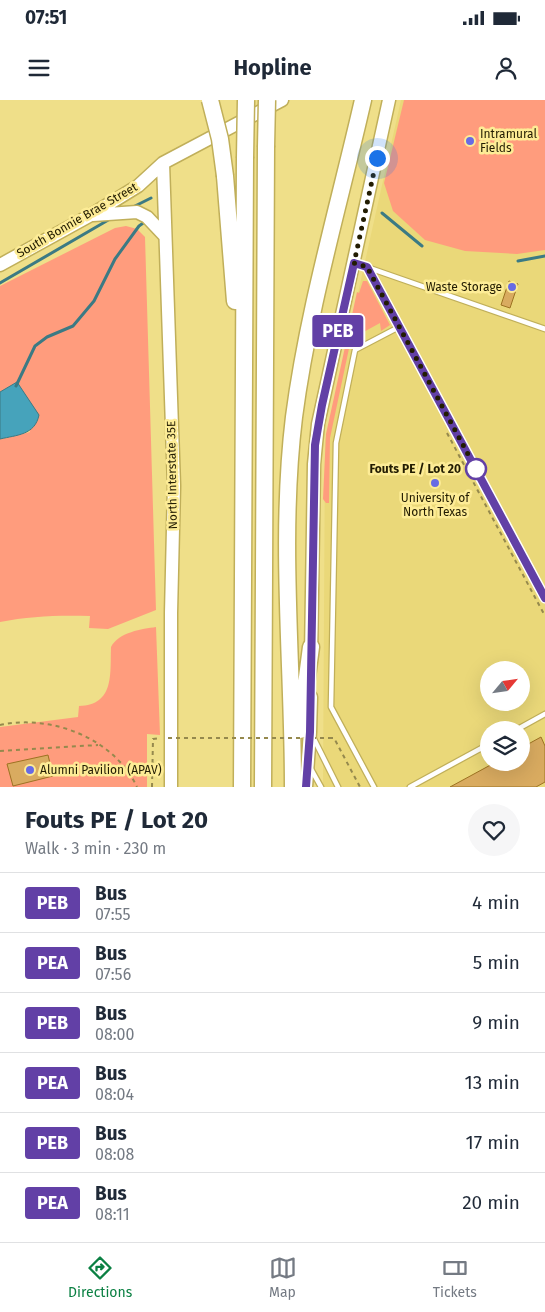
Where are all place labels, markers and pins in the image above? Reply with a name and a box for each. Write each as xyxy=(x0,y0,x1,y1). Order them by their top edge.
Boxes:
place label: Intramural Fields xyxy=(480,127,538,155)
marker: Intramural Fields xyxy=(464,135,476,147)
place label: Waste Storage xyxy=(426,280,502,294)
marker: Waste Storage xyxy=(506,281,518,293)
marker: Fouts PE / Lot 20 xyxy=(465,458,487,480)
place label: Fouts PE / Lot 20 xyxy=(369,462,461,476)
marker: University of North Texas xyxy=(429,477,441,489)
place label: University of North Texas xyxy=(401,491,470,519)
place label: Alumni Pavilion (APAV) xyxy=(40,763,162,777)
marker: Alumni Pavilion (APAV) xyxy=(24,764,36,776)

